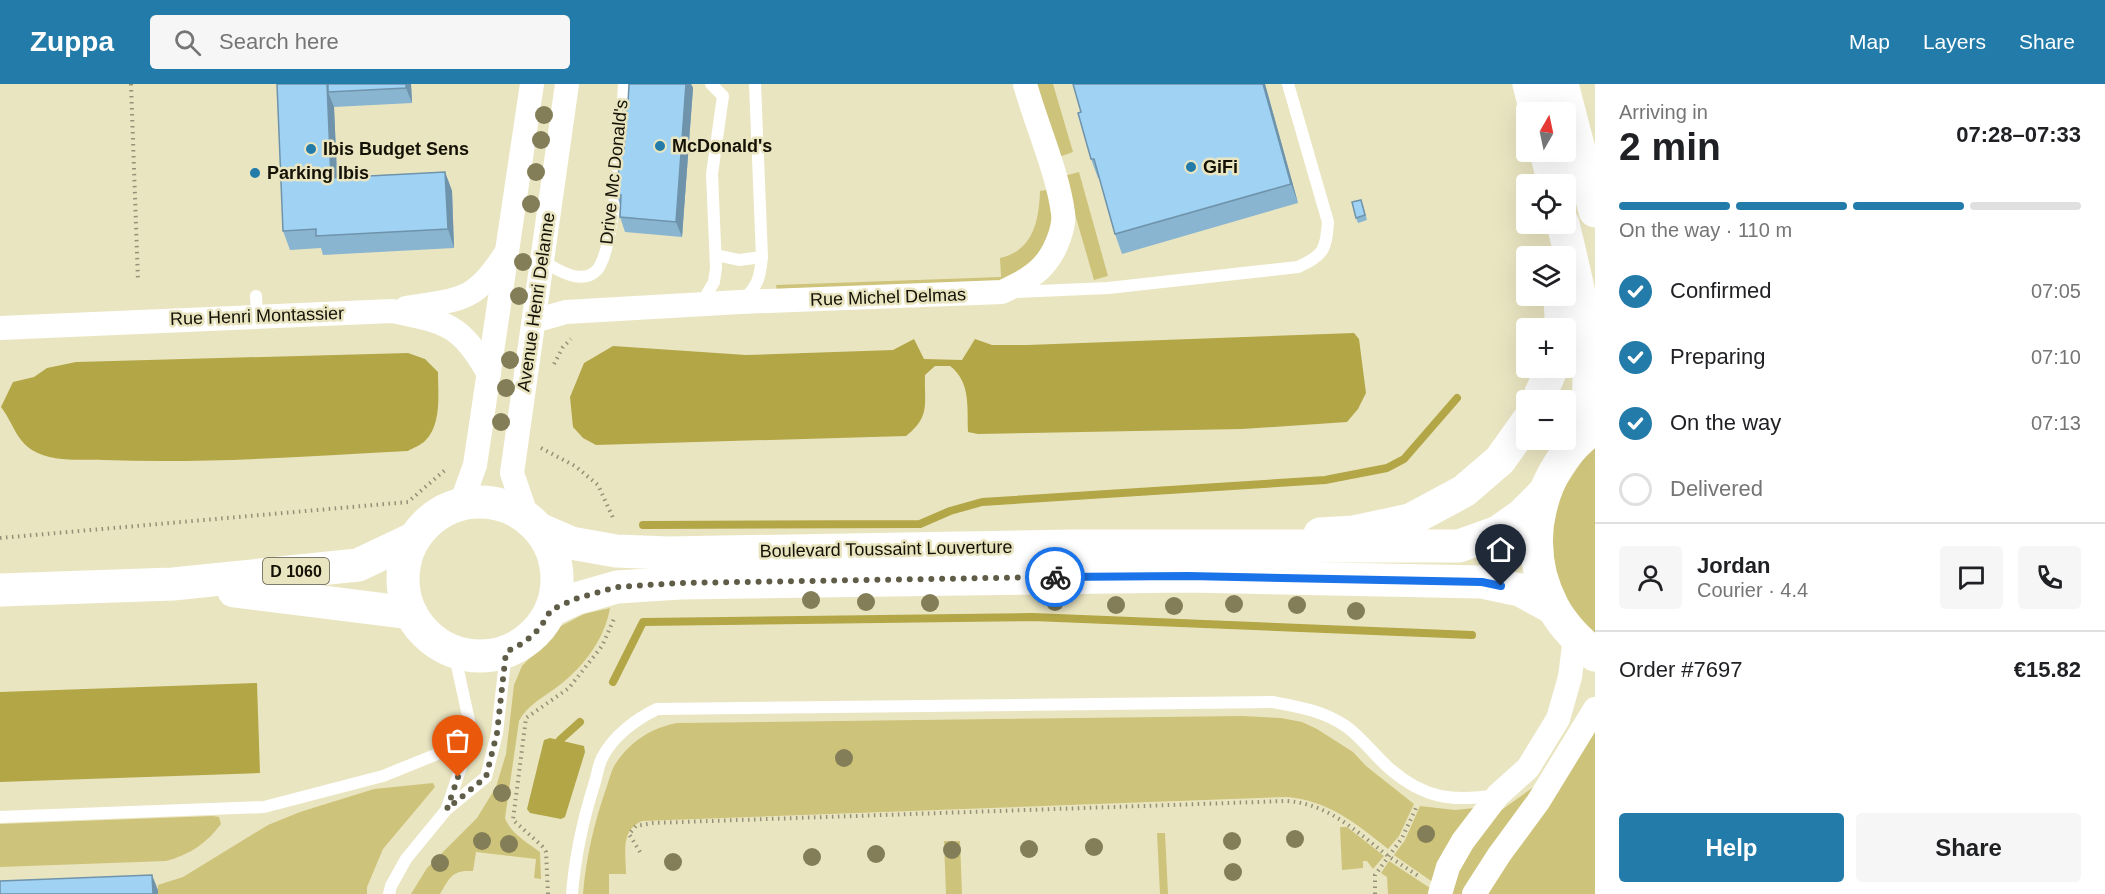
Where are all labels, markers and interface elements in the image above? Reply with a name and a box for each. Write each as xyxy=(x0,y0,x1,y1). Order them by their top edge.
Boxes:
search box xyxy=(150,15,570,69)
text: Zuppa xyxy=(30,26,114,57)
icon: search xyxy=(171,26,204,59)
text: Search here xyxy=(219,29,339,54)
text: Map xyxy=(1849,30,1890,53)
text: Layers xyxy=(1923,30,1986,53)
text: Share xyxy=(2019,30,2075,53)
street label: Drive Mc Donald's xyxy=(596,99,632,245)
text: Arriving in xyxy=(1619,101,1708,123)
north arrow xyxy=(1516,102,1576,162)
map controls xyxy=(1516,102,1576,450)
text: 07:28–07:33 xyxy=(1956,122,2081,147)
text: 2 min xyxy=(1619,125,1721,168)
place label: McDonald's xyxy=(672,136,772,156)
place label: Ibis Budget Sens xyxy=(323,139,469,159)
marker: McDonald's xyxy=(653,139,667,153)
marker: Ibis Budget Sens xyxy=(304,142,318,156)
place label: GiFi xyxy=(1203,157,1238,177)
marker: GiFi xyxy=(1184,160,1198,174)
place label: Parking Ibis xyxy=(267,163,369,183)
marker: Parking Ibis xyxy=(248,166,262,180)
button: locate xyxy=(1516,174,1576,234)
street label: Avenue Henri Delanne xyxy=(514,211,558,393)
text: On the way · 110 m xyxy=(1619,219,1792,241)
button: layers xyxy=(1516,246,1576,306)
icon: check xyxy=(1619,275,1652,308)
text: Confirmed xyxy=(1670,278,1771,303)
text: 07:05 xyxy=(2031,280,2081,302)
street label: Rue Michel Delmas xyxy=(810,284,966,310)
street label: Rue Henri Montassier xyxy=(170,303,344,329)
button: + xyxy=(1516,318,1576,378)
icon: check xyxy=(1619,341,1652,374)
text: Preparing xyxy=(1670,344,1765,369)
text: 07:10 xyxy=(2031,346,2081,368)
button: − xyxy=(1516,390,1576,450)
icon: check xyxy=(1619,407,1652,440)
text: On the way xyxy=(1670,410,1781,435)
text: 07:13 xyxy=(2031,412,2081,434)
text: Delivered xyxy=(1670,476,1763,501)
pin xyxy=(1475,524,1526,586)
icon: home xyxy=(1484,533,1517,566)
street label: Boulevard Toussaint Louverture xyxy=(759,537,1013,561)
button: person xyxy=(1619,546,1682,609)
button: chat xyxy=(1940,546,2003,609)
button: phone xyxy=(2018,546,2081,609)
courier xyxy=(1025,547,1085,607)
text: Jordan xyxy=(1697,553,1770,578)
road number: D 1060 xyxy=(263,558,329,584)
icon: bike xyxy=(1039,561,1072,594)
text: Courier · 4.4 xyxy=(1697,579,1808,601)
text: Order #7697 xyxy=(1619,657,1743,682)
text: €15.82 xyxy=(2014,657,2081,682)
pin xyxy=(432,715,483,777)
icon: bag xyxy=(441,724,474,757)
button: Help xyxy=(1619,813,1844,882)
button: Share xyxy=(1856,813,2081,882)

